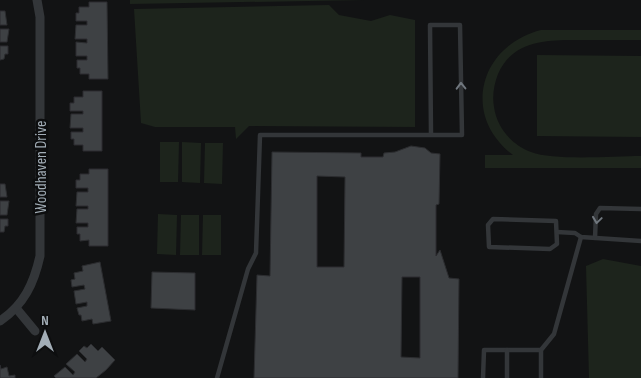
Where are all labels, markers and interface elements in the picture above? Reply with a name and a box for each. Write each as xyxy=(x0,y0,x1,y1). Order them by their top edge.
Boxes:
one-way arrow xyxy=(456,82,466,90)
street label: Woodhaven Drive xyxy=(32,121,51,213)
one-way arrow xyxy=(592,216,603,224)
north arrow xyxy=(20,308,70,358)
text: N xyxy=(41,312,49,329)

